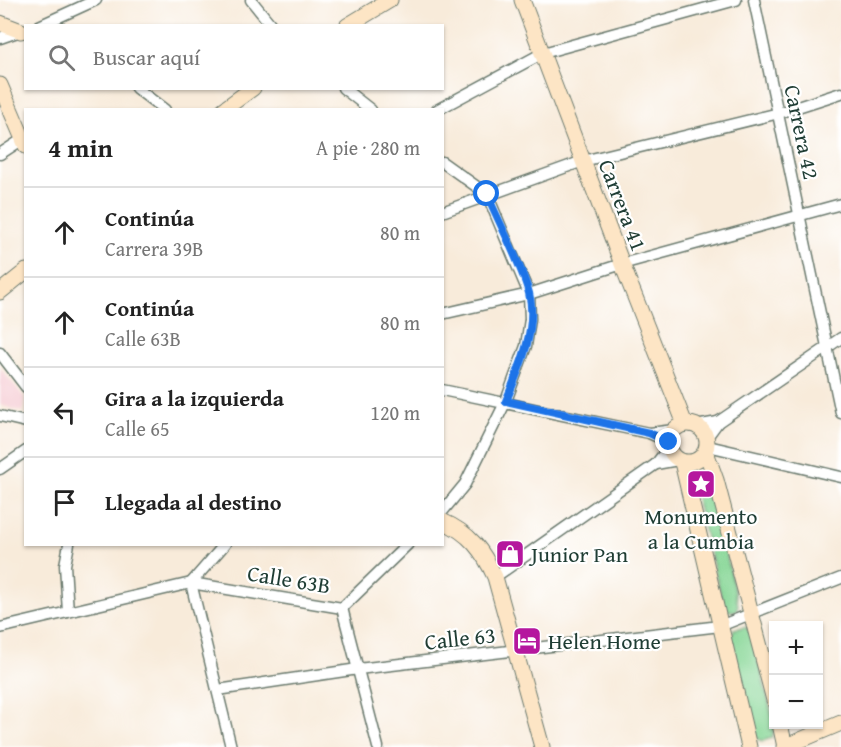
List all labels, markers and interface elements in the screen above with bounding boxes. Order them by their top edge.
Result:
search box [24,24,444,90]
icon: search [45,41,78,74]
text: Buscar aquí [93,41,200,73]
street label: Carrera 42 [776,82,828,182]
text: 4 min [48,128,113,167]
text: A pie · 280 m [316,133,420,162]
street label: Carrera 41 [591,155,655,255]
route start [473,180,499,206]
text: Continúa [105,202,194,234]
icon: ahead [48,216,81,249]
text: 80 m [380,218,420,247]
text: Carrera 39B [105,234,203,263]
text: Continúa [105,292,194,324]
icon: ahead [48,306,81,339]
text: 80 m [380,308,420,337]
text: Calle 63B [105,324,181,353]
text: Gira a la izquierda [105,382,284,414]
icon: left [48,396,81,429]
text: 120 m [370,398,420,427]
text: Calle 65 [105,414,170,443]
route end [655,428,681,454]
place icon: Monumento a la Cumbia [685,468,717,500]
icon: arrive [48,486,81,519]
text: Llegada al destino [105,486,281,518]
place label: Monumento a la Cumbia [644,500,758,557]
shop icon: Junior Pan [494,538,526,570]
place label: Junior Pan [528,538,629,570]
street label: Calle 63B [245,557,333,601]
street label: Calle 63 [423,618,497,658]
map controls [769,621,823,729]
button: + [769,621,823,675]
hotel icon: Helen Home [511,625,543,657]
place label: Helen Home [548,625,661,657]
button: − [769,675,823,729]

